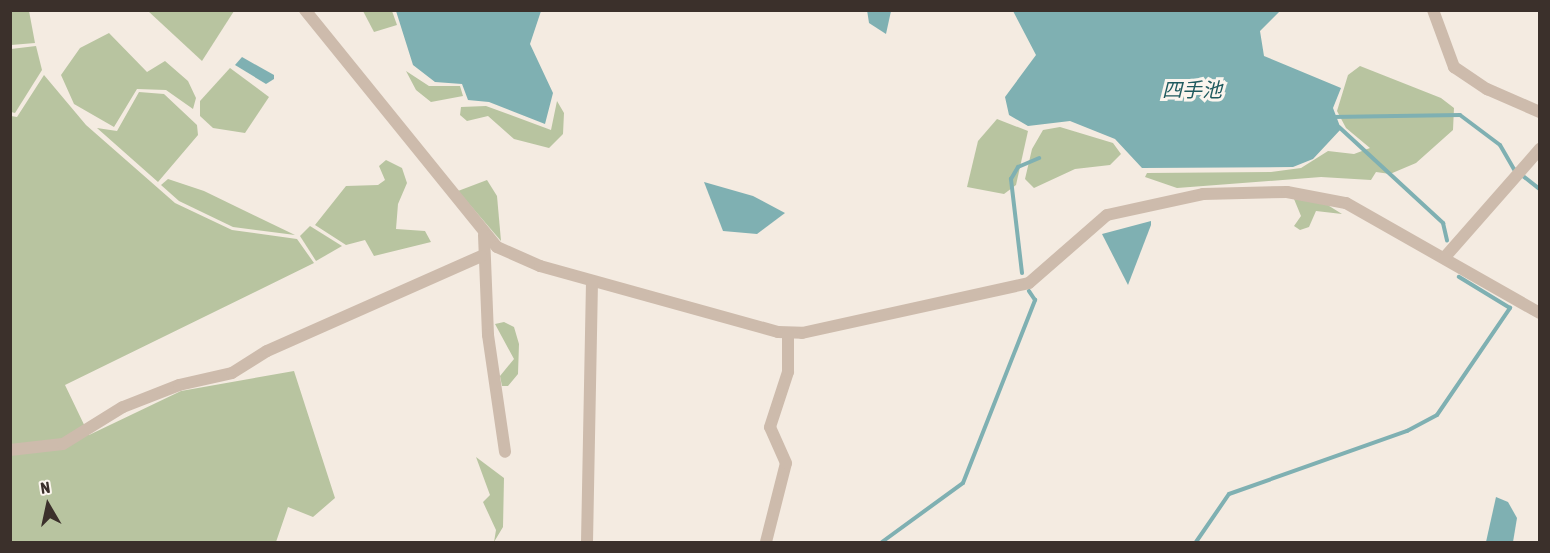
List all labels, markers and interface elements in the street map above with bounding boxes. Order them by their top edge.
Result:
water label: 四手池 [1162,77,1222,101]
north arrow [18,475,78,535]
text: N [39,478,51,497]

